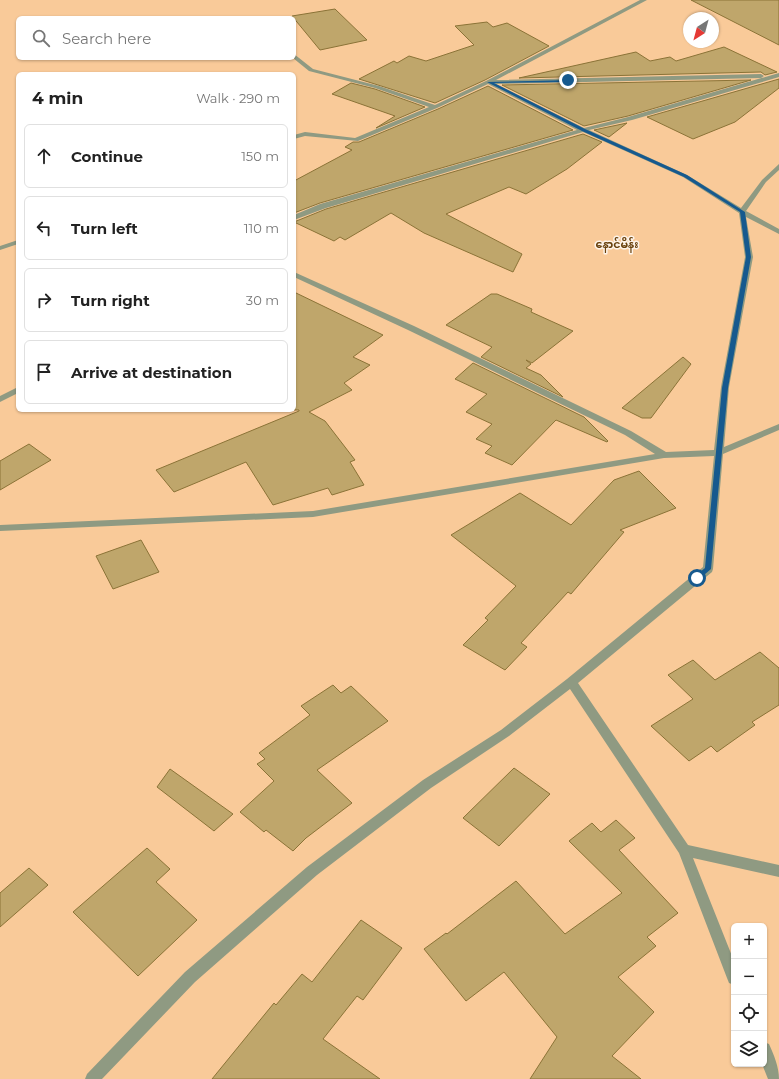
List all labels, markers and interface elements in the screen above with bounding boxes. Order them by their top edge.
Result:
north arrow [683,12,719,48]
search box [16,16,296,60]
icon: search [30,27,52,49]
text: Search here [62,29,151,48]
route end [559,71,577,89]
text: 4 min [32,88,83,108]
text: Walk · 290 m [196,90,280,106]
icon: ahead [33,145,55,167]
text: Continue [71,147,143,166]
text: 150 m [241,148,279,164]
icon: left [33,217,55,239]
text: Turn left [71,219,138,238]
text: 110 m [244,220,279,236]
district label: နောင်မိန်း [596,237,638,253]
icon: right [33,289,55,311]
text: Turn right [71,291,150,310]
text: 30 m [246,292,279,308]
icon: arrive [33,361,55,383]
text: Arrive at destination [71,363,232,382]
route start [688,569,706,587]
map controls [731,923,767,1067]
button: + [731,923,767,959]
button: − [731,959,767,995]
button: locate [731,995,767,1031]
button: layers [731,1031,767,1067]

